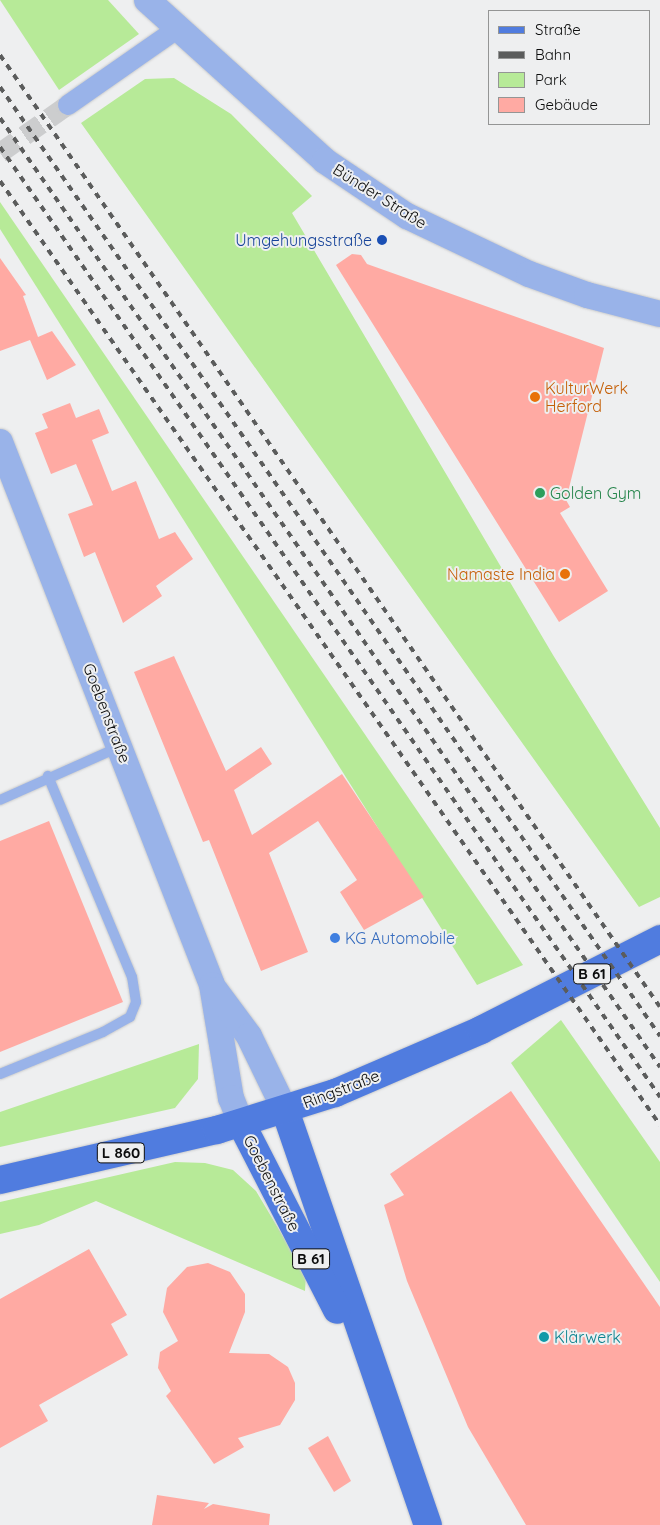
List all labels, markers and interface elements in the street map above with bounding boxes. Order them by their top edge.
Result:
legend [488,10,650,125]
text: Straße [535,20,581,39]
text: Bahn [535,45,571,64]
text: Park [535,70,567,89]
text: Gebäude [535,95,598,114]
street label: Bünder Straße [330,160,430,232]
place label: Umgehungsstraße [235,230,372,250]
marker: Umgehungsstraße [376,234,388,246]
place label: KulturWerk Herford [545,378,628,416]
marker: KulturWerk Herford [529,391,541,403]
place label: Golden Gym [550,483,641,503]
marker: Golden Gym [534,487,546,499]
place label: Namaste India [447,564,555,584]
marker: Namaste India [559,568,571,580]
street label: Goebenstraße [79,660,135,766]
place label: KG Automobile [345,928,455,948]
marker: KG Automobile [329,932,341,944]
road number: B 61 [572,962,612,986]
street label: Ringstraße [300,1066,382,1112]
street label: Goebenstraße [240,1132,304,1234]
road number: L 860 [96,1140,146,1166]
road number: B 61 [291,1246,331,1272]
place label: Klärwerk [554,1327,621,1347]
marker: Klärwerk [538,1331,550,1343]

